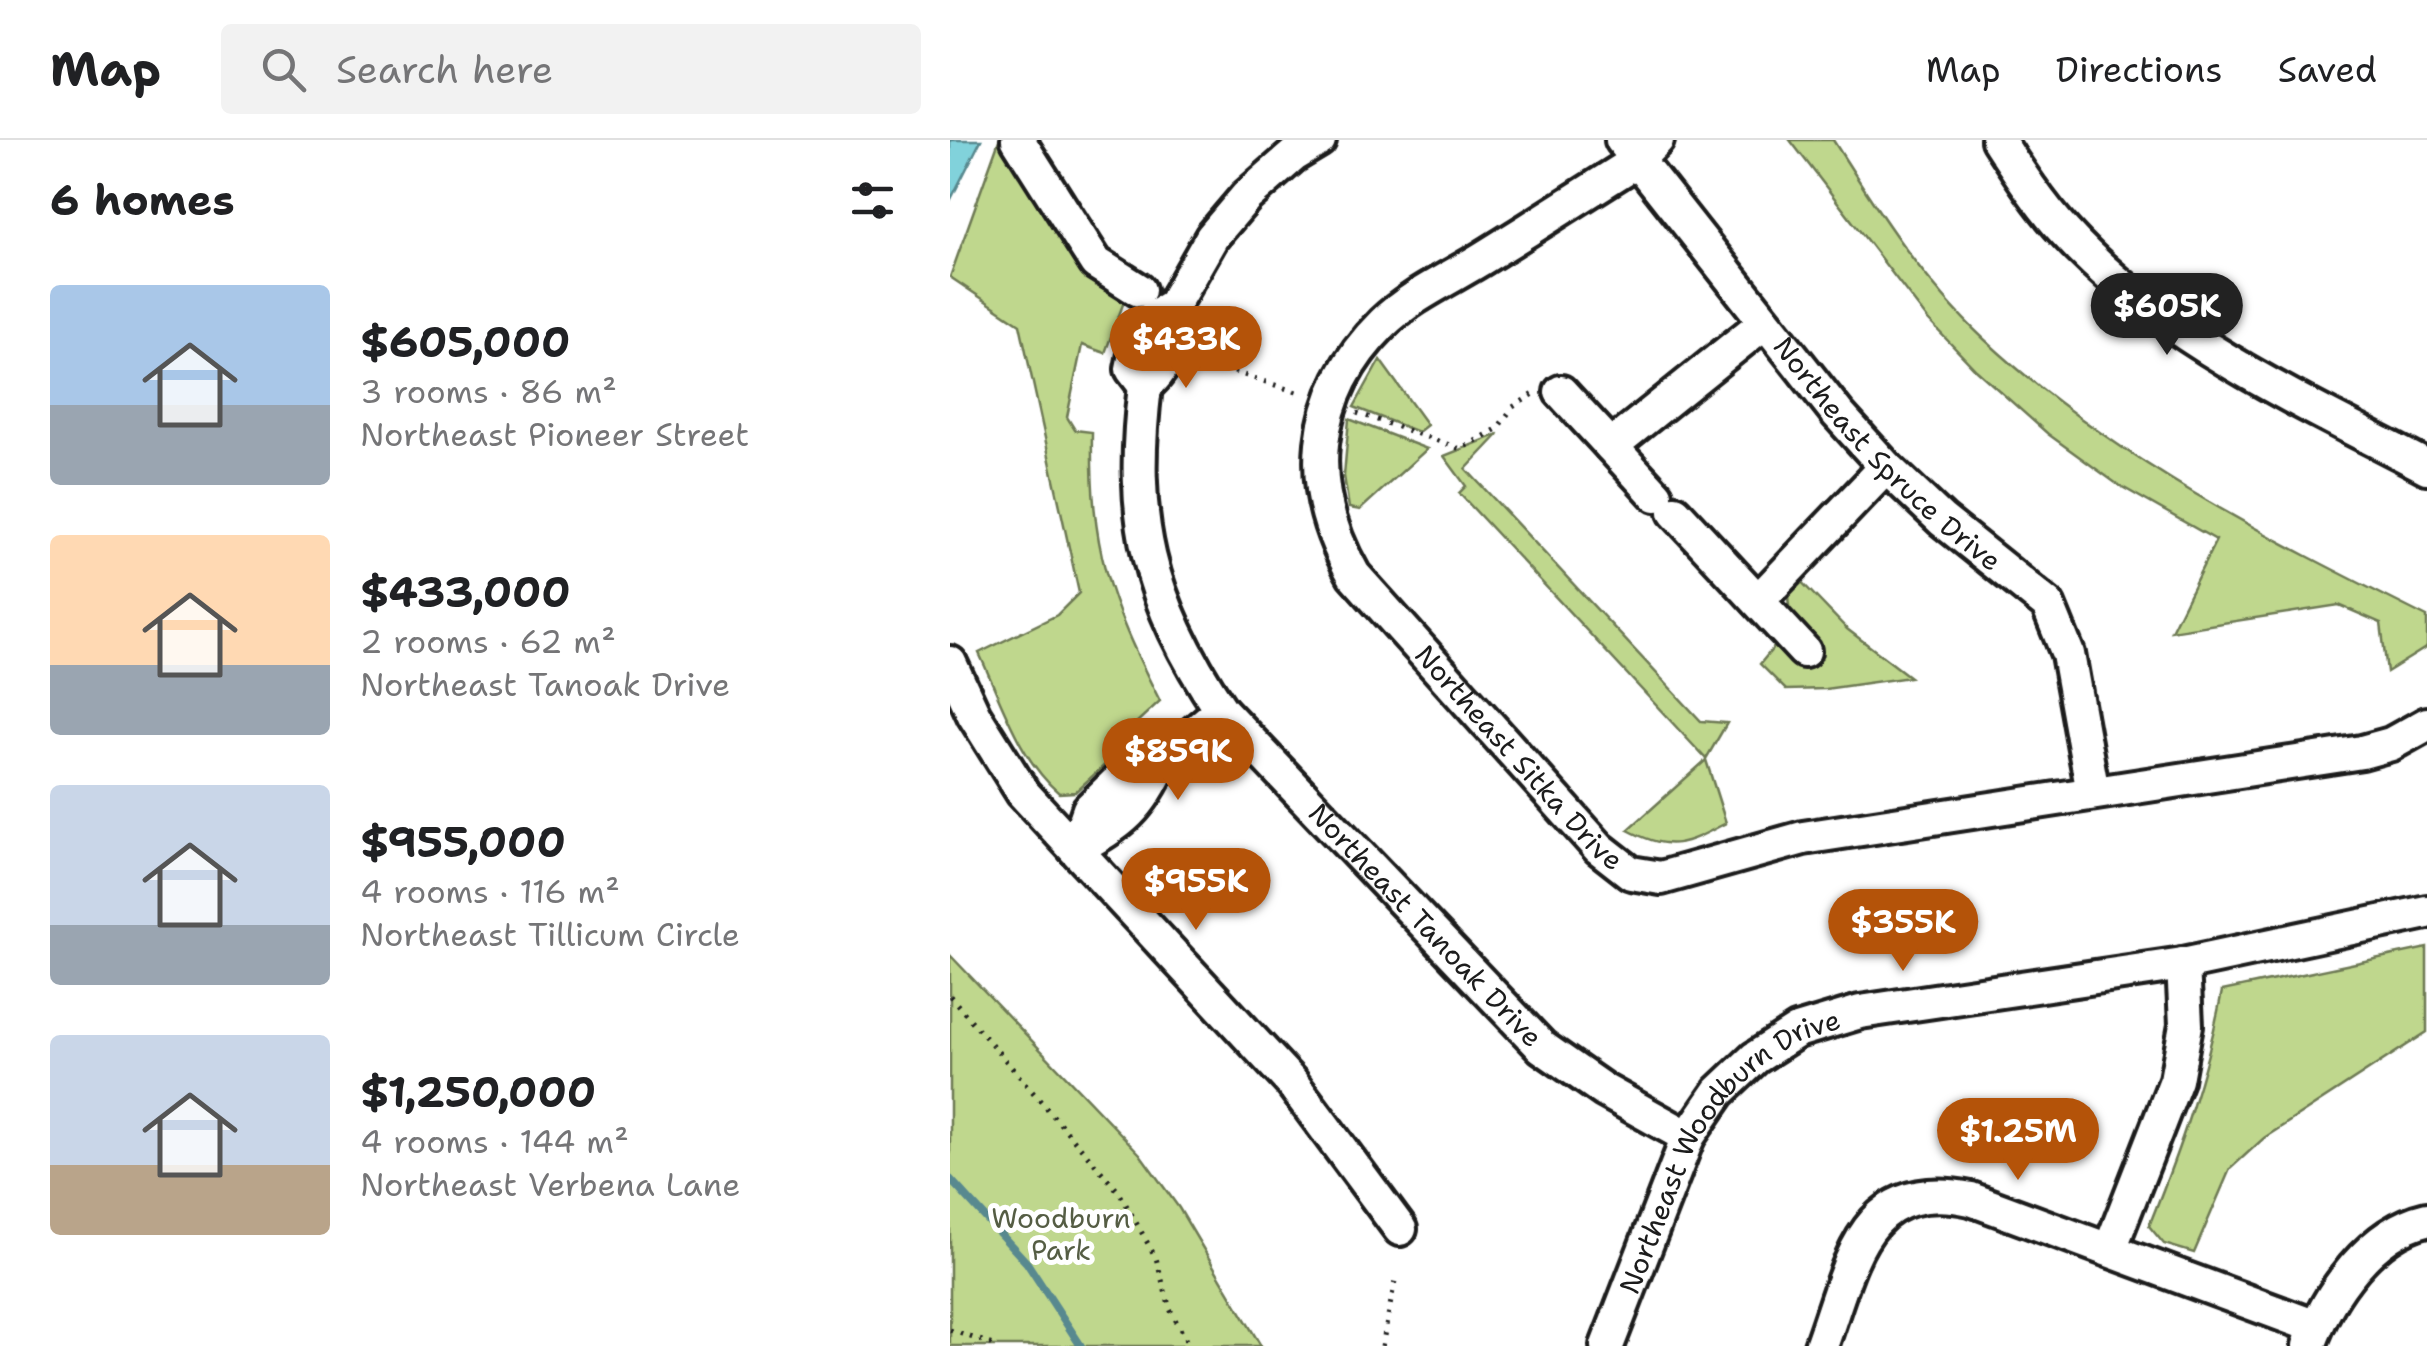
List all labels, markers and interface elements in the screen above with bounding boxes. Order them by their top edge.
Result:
search box [221,24,921,114]
text: Map [50,37,161,101]
icon: search [256,42,311,97]
text: Search here [336,44,553,95]
text: Map [1926,46,2001,93]
text: Directions [2056,46,2223,93]
text: Saved [2278,46,2377,93]
text: 6 homes [50,172,235,228]
icon: filters [845,173,900,228]
pin: $605K [2097,273,2237,358]
text: $605K [2113,284,2221,327]
pin: $433K [1116,306,1256,391]
text: $605,000 [360,314,570,370]
text: $433K [1132,317,1240,360]
icon: home [130,325,250,445]
street label: Northeast Spruce Drive [1765,329,2010,579]
text: 3 rooms · 86 m² [360,370,617,413]
text: Northeast Pioneer Street [360,413,749,456]
text: $433,000 [360,564,571,620]
icon: home [130,575,250,695]
text: 2 rooms · 62 m² [360,620,616,663]
street label: Northeast Sitka Drive [1406,636,1631,879]
text: Northeast Tanoak Drive [360,663,730,706]
pin: $859K [1108,718,1248,803]
text: $859K [1124,729,1232,772]
street label: Northeast Tanoak Drive [1300,794,1551,1055]
text: $955,000 [360,814,566,870]
icon: home [130,825,250,945]
pin: $955K [1126,848,1266,933]
text: $955K [1144,859,1248,902]
text: 4 rooms · 116 m² [360,870,620,913]
pin: $355K [1833,889,1973,974]
text: $355K [1850,900,1956,943]
text: Northeast Tillicum Circle [360,913,740,956]
street label: Northeast Woodburn Drive [1610,1000,1845,1299]
text: $1,250,000 [360,1064,596,1120]
icon: home [130,1075,250,1195]
pin: $1.25M [1937,1098,2099,1183]
text: $1.25M [1959,1109,2077,1152]
text: 4 rooms · 144 m² [360,1120,629,1163]
text: Northeast Verbena Lane [360,1163,740,1206]
park label: Woodburn Park [991,1199,1131,1269]

